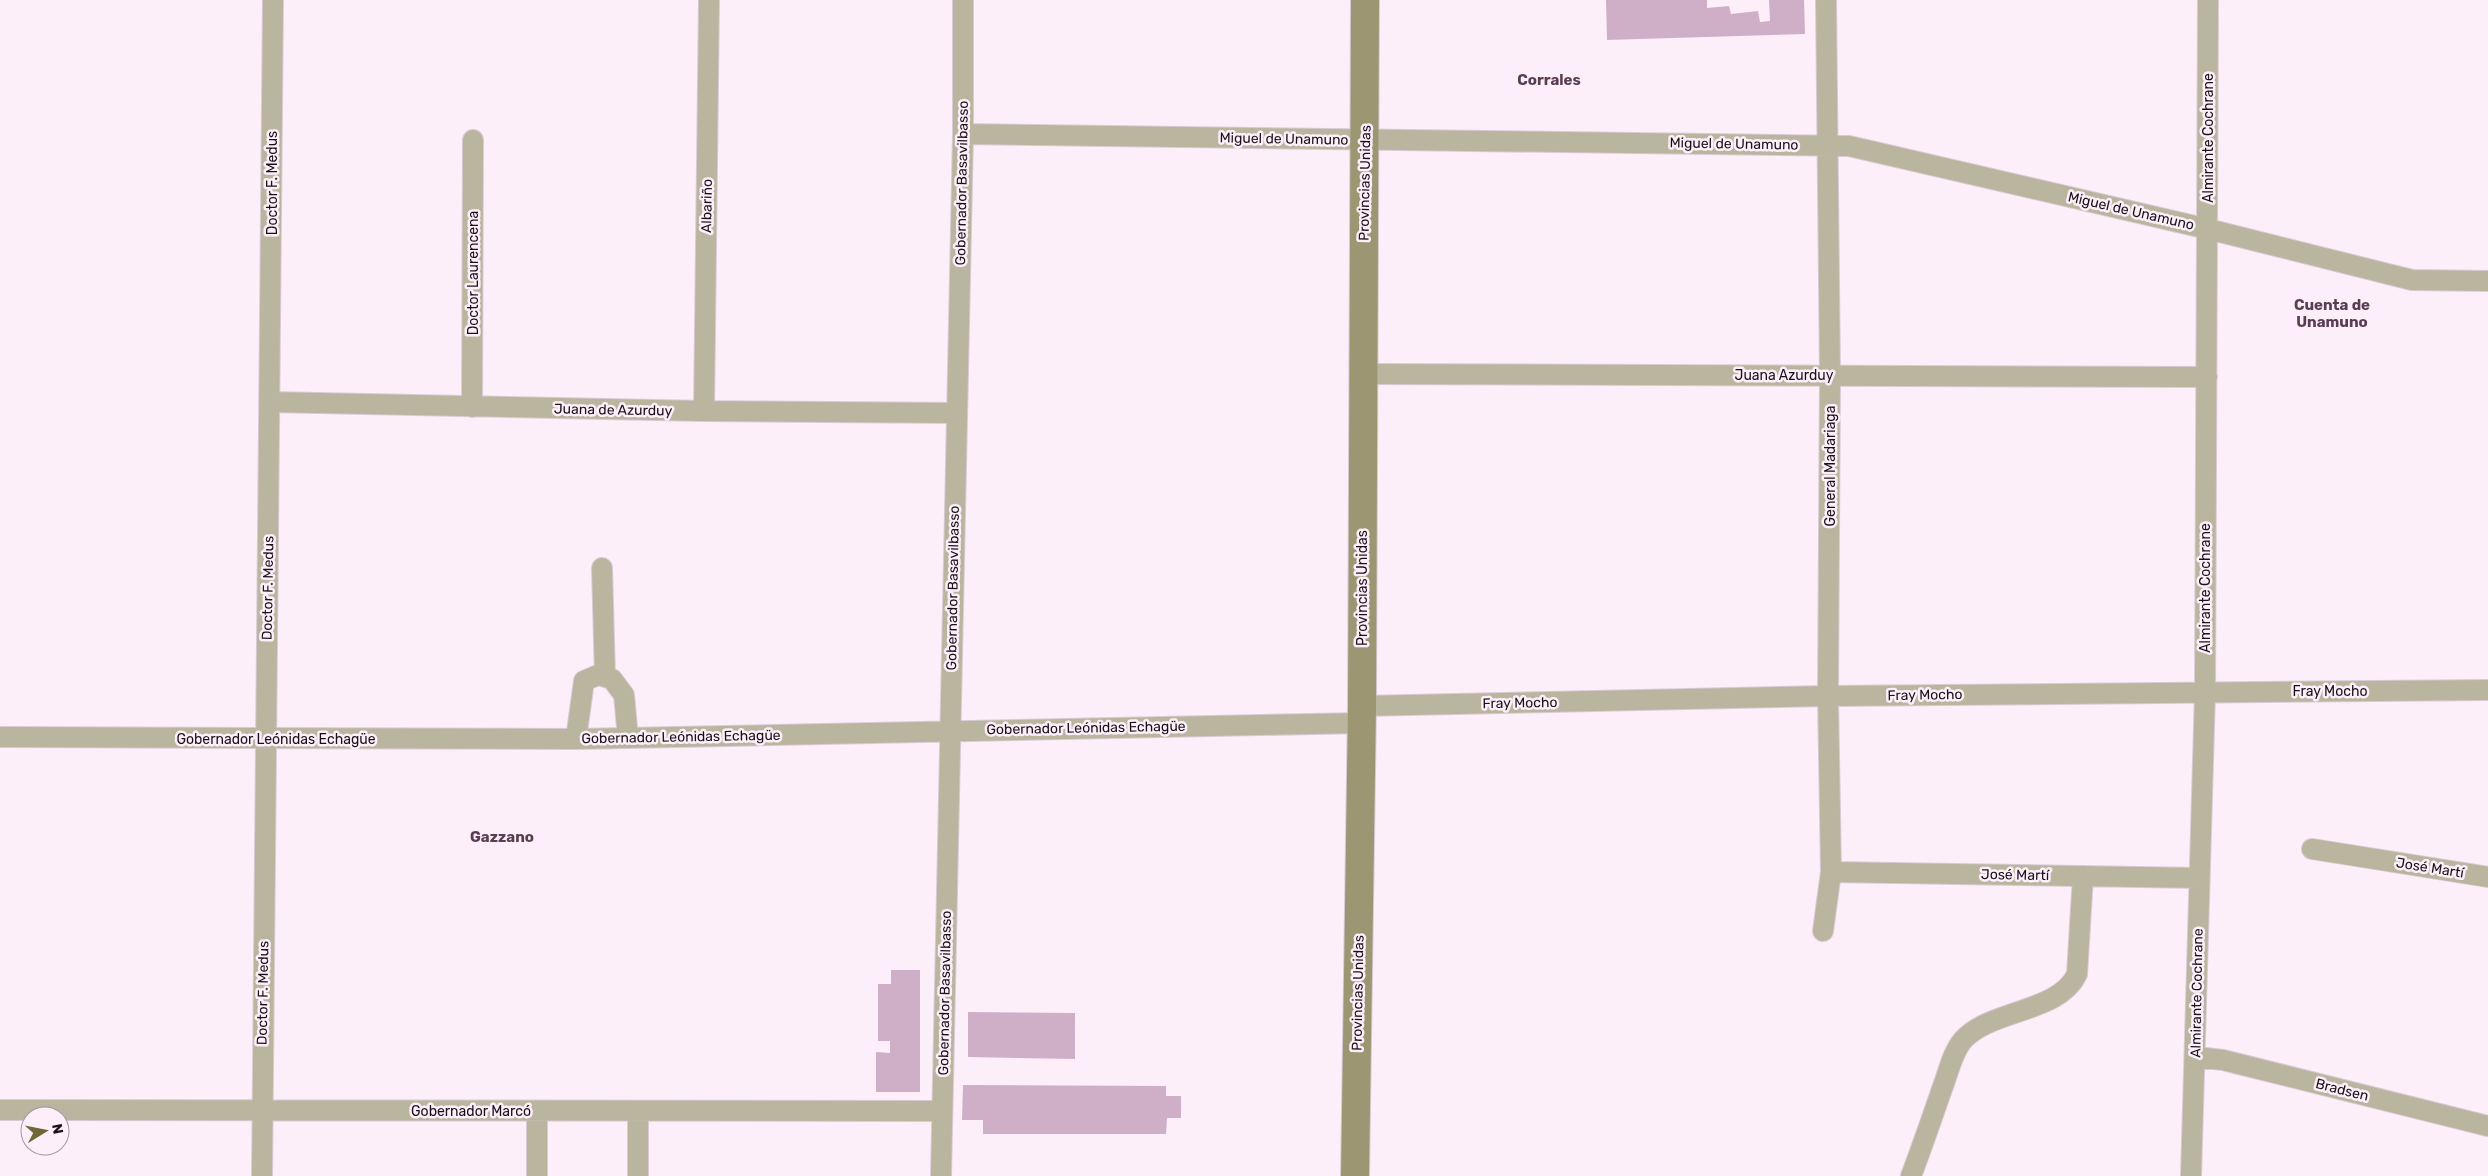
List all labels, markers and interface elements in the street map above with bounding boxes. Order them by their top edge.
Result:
district label: Corrales [1517,71,1581,89]
street label: Almirante Cochrane [2200,73,2217,203]
street label: Gobernador Basavilbasso [952,100,972,266]
street label: Provincias Unidas [1355,125,1375,241]
street label: Miguel de Unamuno [1219,129,1349,149]
street label: Doctor F. Medus [264,131,281,235]
street label: Miguel de Unamuno [1669,134,1799,154]
street label: Albariño [698,179,716,233]
street label: Miguel de Unamuno [2066,188,2196,234]
street label: Doctor Laurencena [465,211,482,335]
district label: Cuenta de Unamuno [2294,296,2370,331]
street label: Juana Azurduy [1735,367,1834,384]
street label: Juana de Azurduy [554,400,673,420]
street label: General Madariaga [1822,406,1839,526]
street label: Gobernador Basavilbasso [943,505,963,671]
street label: Almirante Cochrane [2197,523,2214,653]
street label: Provincias Unidas [1354,530,1371,646]
street label: Doctor F. Medus [259,536,277,640]
street label: Fray Mocho [2293,683,2367,700]
street label: Fray Mocho [1887,686,1963,704]
street label: Fray Mocho [1482,694,1558,712]
street label: Gobernador Leónidas Echagüe [986,718,1186,738]
street label: Gobernador Leónidas Echagüe [581,727,781,747]
street label: Gobernador Leónidas Echagüe [176,731,376,748]
district label: Gazzano [470,828,534,846]
street label: José Martí [2395,854,2466,882]
street label: José Martí [1981,866,2050,884]
street label: Gobernador Basavilbasso [935,910,955,1076]
street label: Almirante Cochrane [2187,928,2207,1058]
street label: Provincias Unidas [1348,935,1368,1051]
street label: Doctor F. Medus [254,941,272,1045]
street label: Bradsen [2314,1075,2370,1105]
street label: Gobernador Marcó [411,1103,531,1120]
north arrow [20,1106,70,1156]
text: N [48,1122,67,1135]

